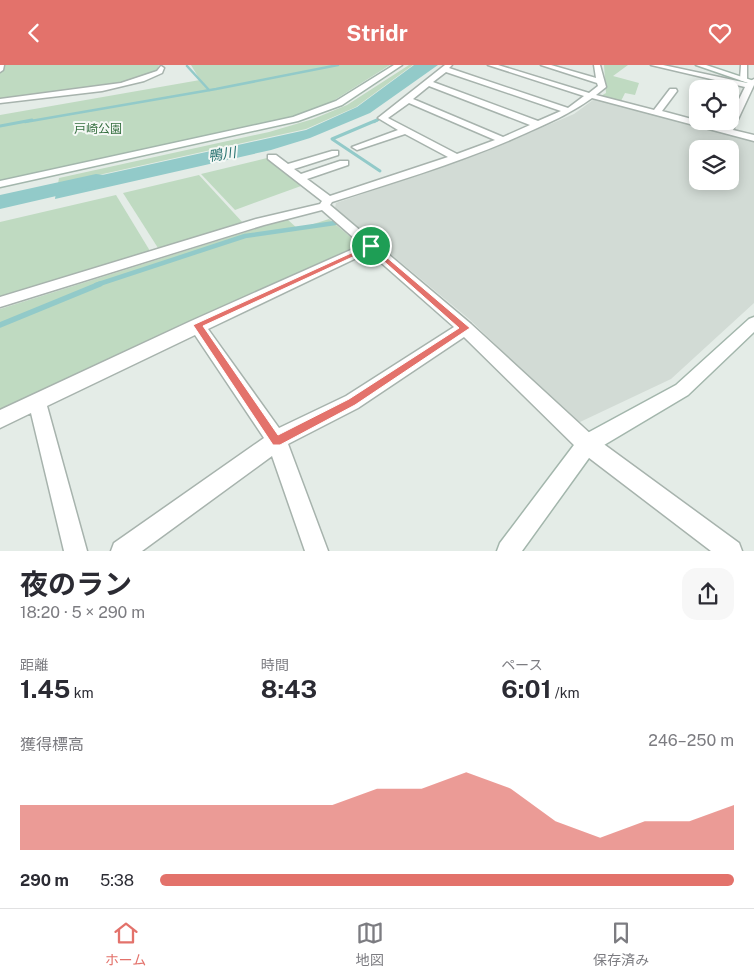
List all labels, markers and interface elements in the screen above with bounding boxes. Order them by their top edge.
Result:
icon: back [20,19,48,47]
icon: heart [706,19,734,47]
text: Stridr [346,20,408,46]
map controls [689,80,739,190]
button: locate [689,80,739,130]
park label: 戸崎公園 [74,122,122,136]
button: layers [689,140,739,190]
water label: 鴨川 [207,144,239,164]
pin [350,225,392,267]
icon: arrive [357,232,385,260]
text: 夜のラン [20,567,132,600]
button: share [682,568,734,620]
text: 18:20 · 5 × 290 m [20,603,145,622]
text: 距離 [20,657,48,673]
text: 時間 [261,657,289,673]
text: ペース [501,657,543,673]
text: 1.45 [20,674,70,704]
text: 8:43 [261,674,317,704]
text: 6:01 [501,674,551,704]
text: km [70,685,94,701]
text: /km [551,685,580,701]
text: 246–250 m [648,731,734,750]
text: 獲得標高 [20,735,84,754]
text: 290 m [20,871,69,890]
text: 5:38 [100,871,134,890]
tab: ホーム [105,919,146,969]
tab: 地図 [356,919,384,969]
tab: 保存済み [593,919,649,969]

